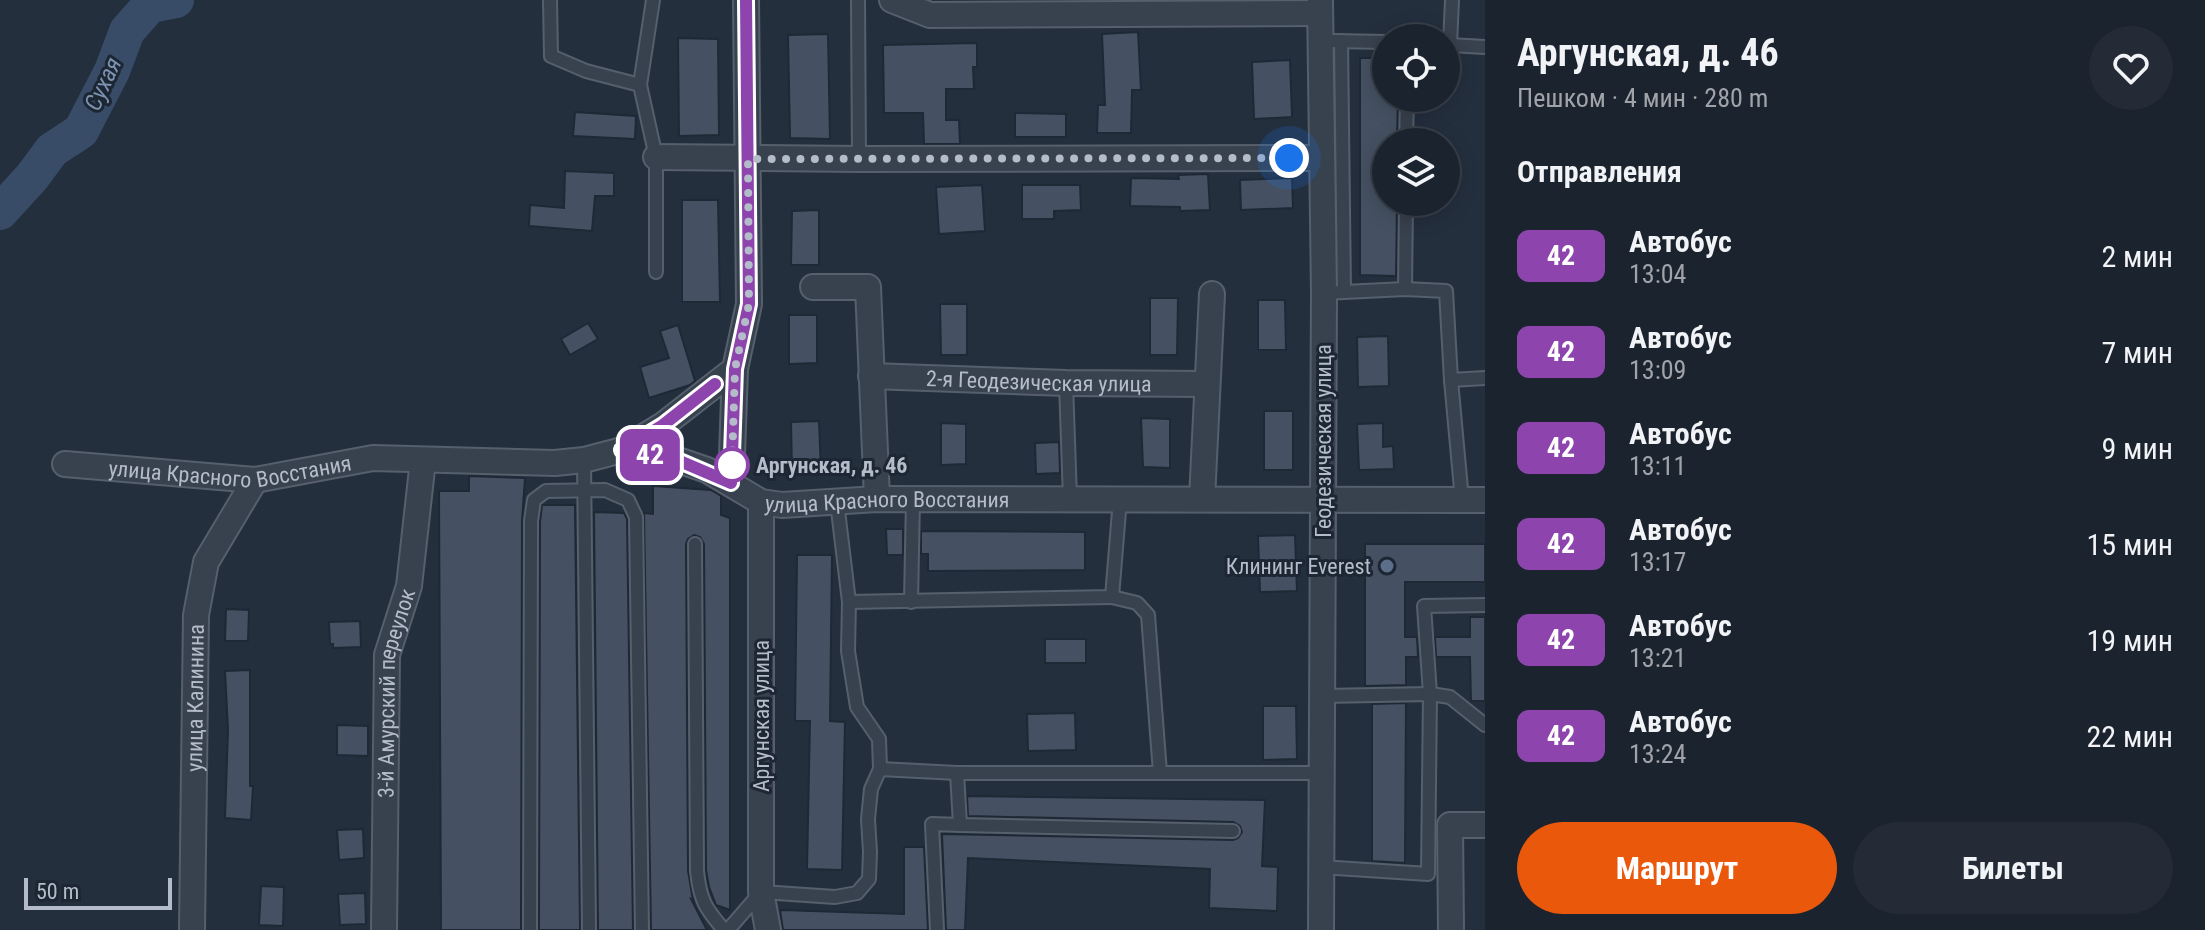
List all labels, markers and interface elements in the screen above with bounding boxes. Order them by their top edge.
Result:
map controls [1372,24,1460,216]
button: locate [1372,24,1460,112]
button: heart [2089,26,2173,110]
text: Аргунская, д. 46 [1517,31,1779,75]
water label: Сухая [79,53,127,115]
text: Пешком · 4 мин · 280 m [1517,83,1768,113]
button: layers [1372,128,1460,216]
your location [1269,138,1309,178]
text: Отправления [1517,154,1682,189]
text: Автобус [1629,224,1732,259]
text: 42 [1547,239,1575,272]
text: 2 мин [2101,239,2173,274]
text: 13:04 [1629,259,1686,289]
text: Автобус [1629,320,1732,355]
text: 42 [1547,335,1575,368]
text: 7 мин [2101,335,2173,370]
street label: Геодезическая улица [1311,344,1336,538]
text: 13:09 [1629,355,1686,385]
street label: 2-я Геодезическая улица [926,366,1152,397]
text: Автобус [1629,416,1732,451]
line badge: 42 [614,429,686,481]
text: 42 [1547,431,1575,464]
text: 9 мин [2101,431,2173,466]
text: 42 [636,438,664,471]
marker: Аргунская, д. 46 [715,448,749,482]
street label: улица Красного Восстания [107,450,353,493]
text: 13:11 [1629,451,1686,481]
place label: Аргунская, д. 46 [756,453,907,478]
street label: улица Красного Восстания [763,487,1009,518]
text: Автобус [1629,512,1732,547]
text: 42 [1547,527,1575,560]
text: 15 мин [2087,527,2173,562]
text: 13:17 [1629,547,1686,577]
place label: Клининг Everest [1226,554,1371,579]
marker: Клининг Everest [1378,557,1396,575]
street label: 3-й Амурский переулок [373,585,420,798]
text: Автобус [1629,608,1732,643]
text: 42 [1547,623,1575,656]
text: 19 мин [2087,623,2173,658]
street label: улица Калинина [182,624,209,772]
street label: Аргунская улица [749,640,774,792]
text: 13:21 [1629,643,1686,673]
text: Автобус [1629,704,1732,739]
text: 42 [1547,719,1575,752]
text: 22 мин [2087,719,2173,754]
text: 13:24 [1629,739,1686,769]
button: Маршрут [1517,822,1837,914]
button: Билеты [1853,822,2173,914]
scale bar [24,874,172,910]
text: 50 m [36,879,79,904]

